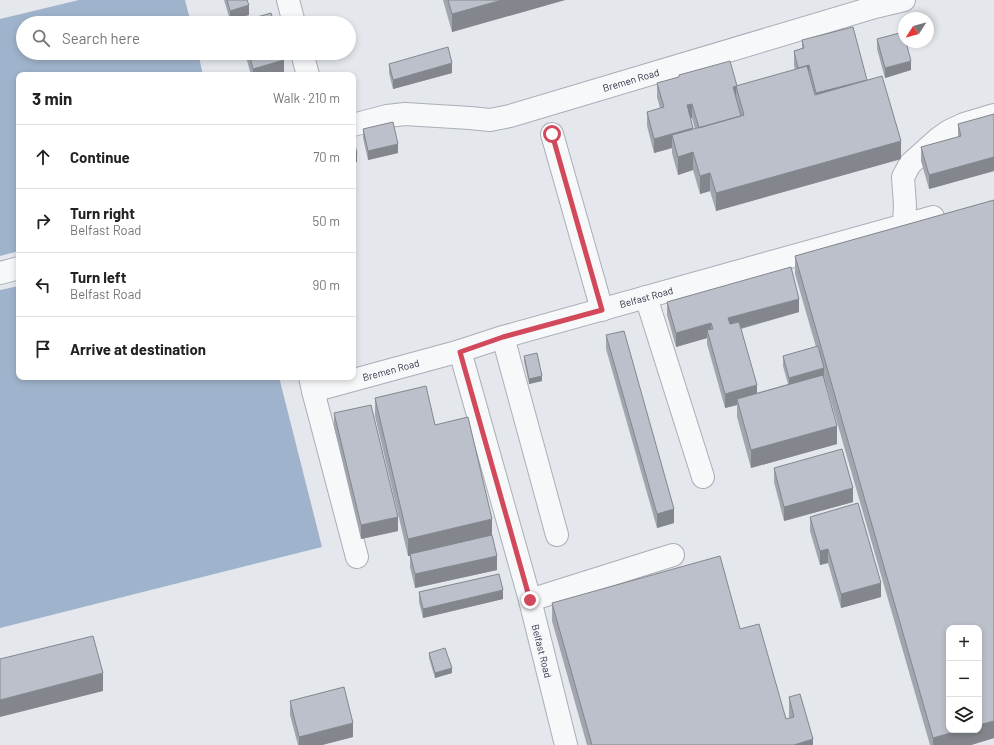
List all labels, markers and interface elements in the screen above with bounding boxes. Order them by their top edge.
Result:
north arrow [898,12,934,48]
search box [16,16,356,60]
icon: search [30,27,52,49]
text: Search here [62,29,140,47]
street label: Bremen Road [601,66,660,94]
text: 3 min [32,88,72,108]
text: Walk · 210 m [273,90,340,106]
route start [543,125,561,143]
icon: ahead [32,146,54,168]
text: Continue [70,148,130,166]
text: 70 m [313,149,340,165]
text: Turn right [70,204,135,222]
icon: right [32,210,54,232]
text: 50 m [313,213,340,229]
text: Belfast Road [70,222,141,238]
text: Turn left [70,268,126,286]
icon: left [32,274,54,296]
text: 90 m [313,277,340,293]
street label: Belfast Road [618,284,674,310]
text: Belfast Road [70,286,141,302]
icon: arrive [32,338,54,360]
text: Arrive at destination [70,340,206,358]
street label: Bremen Road [361,356,421,383]
route end [521,591,539,609]
street label: Belfast Road [530,623,554,679]
map controls [946,625,982,733]
button: + [946,625,982,661]
button: − [946,661,982,697]
button: layers [946,697,982,733]

